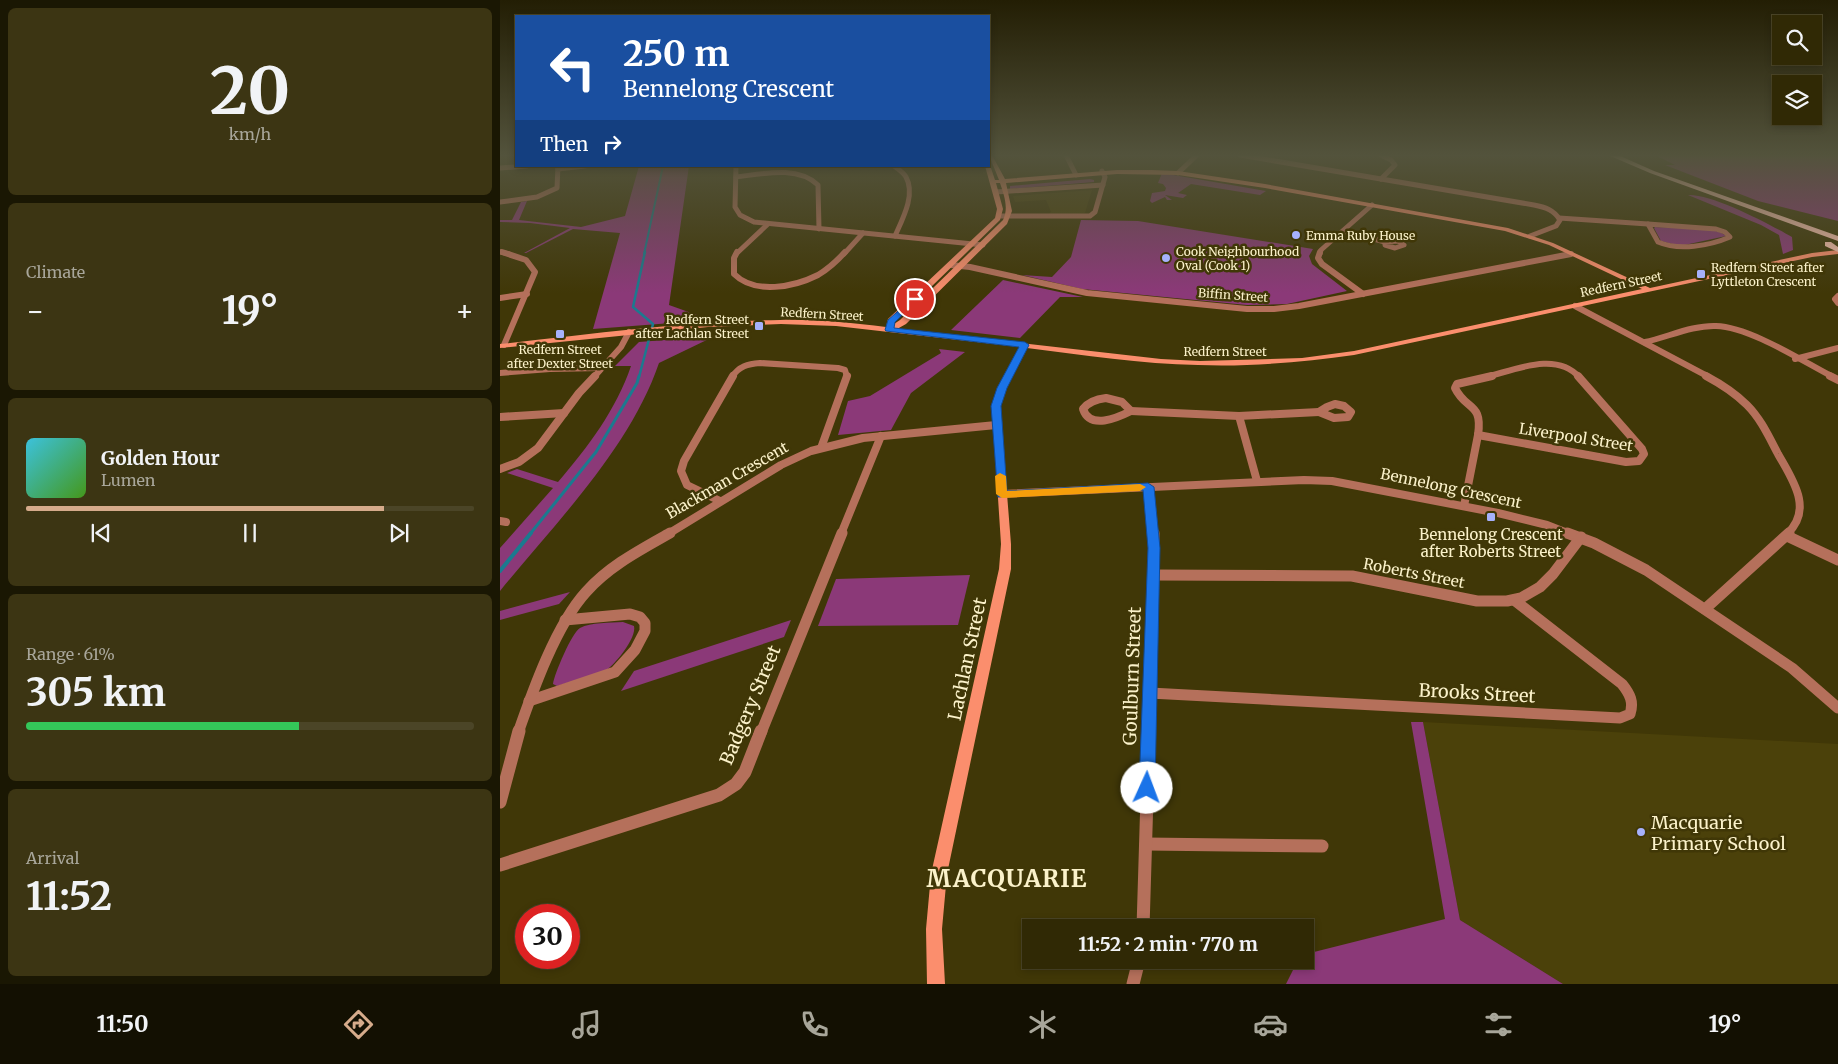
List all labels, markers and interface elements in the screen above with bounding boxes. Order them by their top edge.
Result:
map controls [1772,15,1822,125]
button: search [1772,15,1822,65]
text: 250 m [623,32,729,76]
icon: left [540,35,605,100]
text: 20 [210,50,290,132]
text: Bennelong Crescent [623,75,834,103]
button: layers [1772,75,1822,125]
text: km/h [229,124,271,144]
icon: right [598,130,626,158]
text: Then [540,132,588,156]
place label: Emma Ruby House [1306,228,1415,243]
marker: Emma Ruby House [1290,229,1302,241]
place label: Cook Neighbourhood Oval (Cook 1) [1176,244,1299,273]
marker: Cook Neighbourhood Oval (Cook 1) [1160,252,1172,264]
place label: Redfern Street after Lyttleton Crescent [1711,260,1825,289]
text: Climate [26,262,85,282]
street label: Redfern Street [1579,268,1664,300]
marker: Redfern Street after Lyttleton Crescent [1695,268,1707,280]
pin [894,278,936,320]
icon: arrive [901,285,929,313]
street label: Biffin Street [1197,285,1269,305]
text: 19° [222,287,279,334]
text: − [26,293,45,329]
text: + [455,293,474,329]
street label: Redfern Street [780,304,864,324]
place label: Redfern Street after Lachlan Street [636,312,749,341]
marker: Redfern Street after Lachlan Street [753,320,765,332]
marker: Redfern Street after Dexter Street [554,328,566,340]
place label: Redfern Street after Dexter Street [507,342,613,371]
street label: Redfern Street [1183,344,1267,359]
street label: Liverpool Street [1518,419,1635,455]
street label: Blackman Crescent [662,437,792,523]
text: Golden Hour [101,446,220,470]
street label: Bennelong Crescent [1379,464,1523,512]
text: Lumen [101,470,155,490]
marker: Bennelong Crescent after Roberts Street [1485,511,1497,523]
icon: previous [87,519,115,547]
icon: pause [236,519,264,547]
icon: next [385,519,413,547]
place label: Bennelong Crescent after Roberts Street [1419,525,1563,561]
street label: Roberts Street [1362,554,1466,592]
street label: Lachlan Street [943,595,991,723]
street label: Goulburn Street [1118,606,1146,746]
street label: Badgery Street [714,642,786,768]
text: Range · 61% [26,644,115,664]
text: 305 km [26,669,166,716]
street label: Brooks Street [1418,678,1536,708]
position arrow [1120,761,1172,813]
place label: Macquarie Primary School [1651,811,1786,855]
marker: Macquarie Primary School [1635,826,1647,838]
text: Arrival [26,848,79,868]
district label: MACQUARIE [927,863,1087,894]
text: 11:52 [26,873,112,920]
speed limit sign: 30 [515,904,580,969]
text: 11:52 · 2 min · 770 m [1078,932,1258,956]
icon: directions [341,1007,376,1042]
icon: music [569,1007,604,1042]
icon: phone [797,1007,832,1042]
icon: climate [1025,1007,1060,1042]
icon: car [1253,1007,1288,1042]
icon: filters [1481,1007,1516,1042]
text: 11:50 [96,1010,148,1038]
text: 19° [1708,1010,1741,1038]

